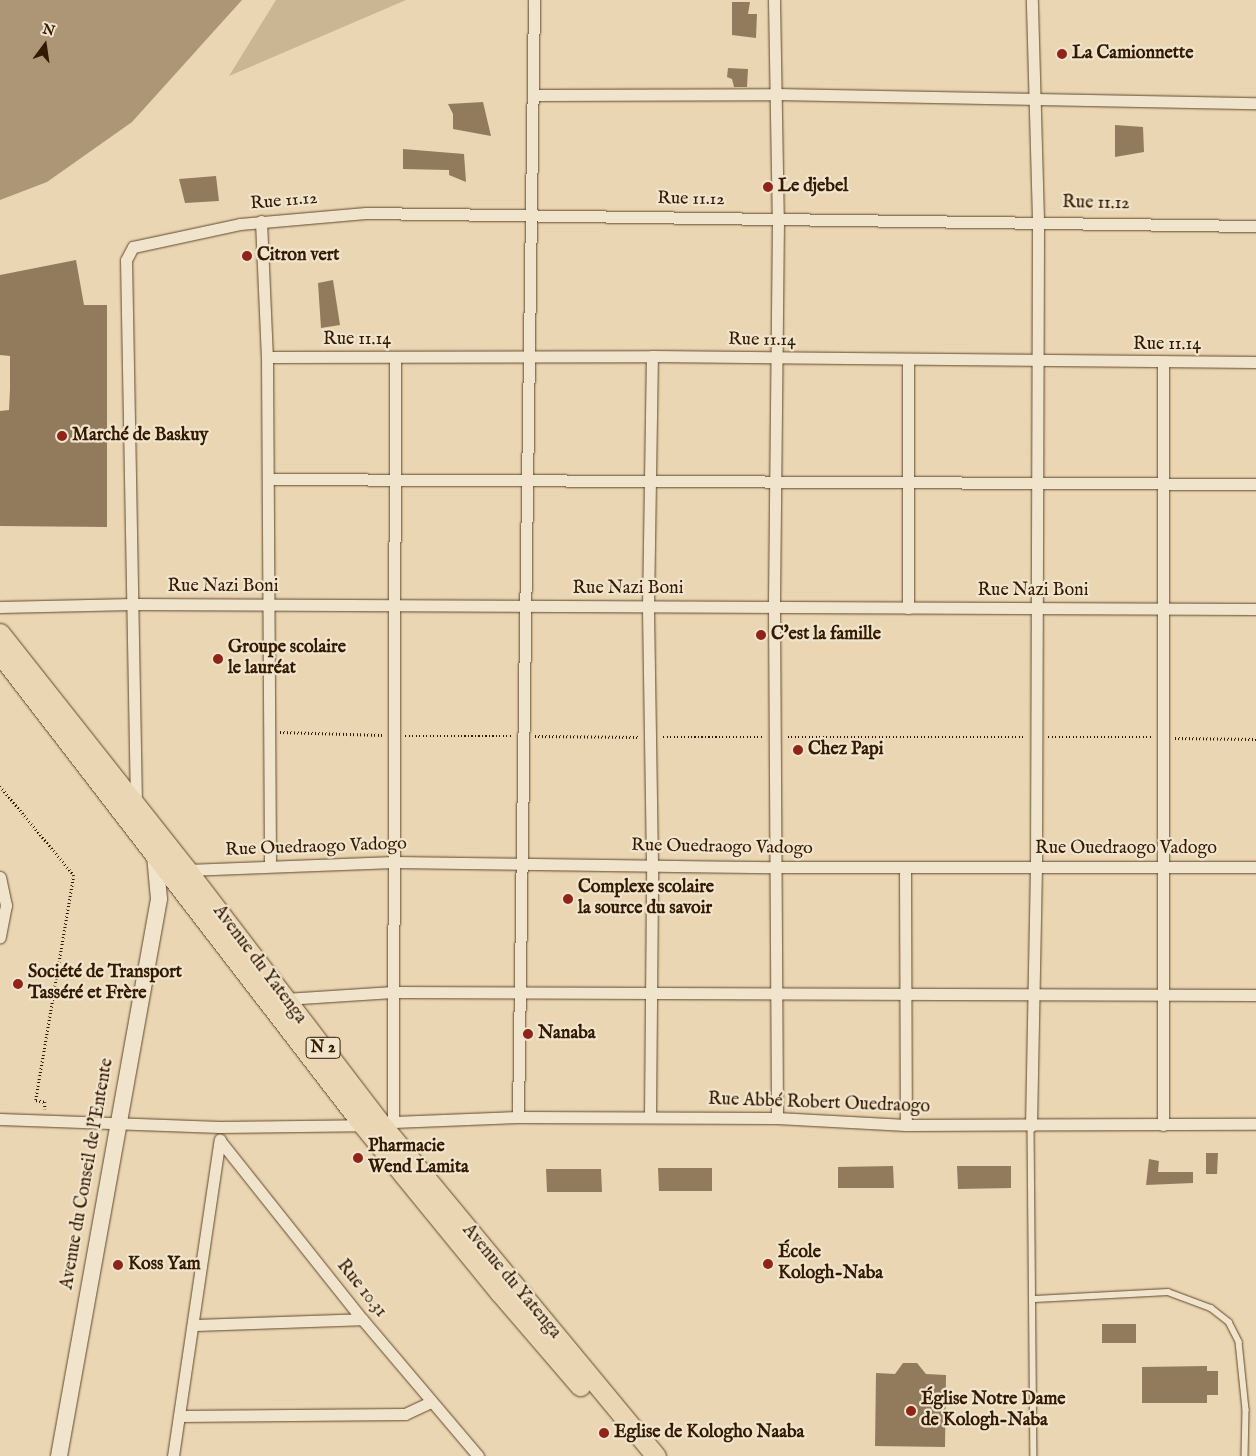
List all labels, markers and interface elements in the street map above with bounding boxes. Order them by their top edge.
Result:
north arrow [20,20,70,70]
text: N [41,20,57,41]
place label: La Camionnette [1072,43,1193,65]
marker: La Camionnette [1056,48,1068,60]
place label: Le djebel [778,176,848,198]
marker: Le djebel [762,181,774,193]
street label: Rue 11.12 [249,188,319,216]
street label: Rue 11.12 [657,189,725,211]
street label: Rue 11.12 [1062,193,1130,215]
place label: Citron vert [257,245,339,267]
marker: Citron vert [241,250,253,262]
street label: Rue 11.14 [323,329,391,351]
street label: Rue 11.14 [728,330,796,352]
street label: Rue 11.14 [1133,334,1201,356]
place label: Marché de Baskuy [72,425,208,447]
marker: Marché de Baskuy [56,430,68,442]
street label: Rue Nazi Boni [167,576,279,598]
street label: Rue Nazi Boni [572,578,684,600]
street label: Rue Nazi Boni [977,580,1089,602]
place label: C'est la famille [771,624,881,646]
marker: C'est la famille [755,629,767,641]
place label: Groupe scolaire le lauréat [228,638,346,681]
marker: Groupe scolaire le lauréat [212,653,224,665]
place label: Chez Papi [808,739,883,761]
marker: Chez Papi [792,744,804,756]
street label: Rue Ouedraogo Vadogo [225,834,407,862]
street label: Rue Ouedraogo Vadogo [631,836,813,860]
street label: Rue Ouedraogo Vadogo [1035,838,1217,860]
place label: Complexe scolaire la source du savoir [578,878,714,921]
marker: Complexe scolaire la source du savoir [562,893,574,905]
street label: Avenue du Yatenga [207,901,311,1029]
place label: Société de Transport Tasséré et Frère [28,963,182,1006]
marker: Société de Transport Tasséré et Frère [12,978,24,990]
place label: Nanaba [538,1023,596,1045]
marker: Nanaba [522,1028,534,1040]
road number: N 2 [306,1034,340,1062]
street label: Avenue du Conseil de l'Entente [57,1057,119,1291]
street label: Rue Abbé Robert Ouedraogo [708,1089,930,1119]
place label: Pharmacie Wend Lamita [368,1137,469,1180]
marker: Pharmacie Wend Lamita [352,1152,364,1164]
street label: Avenue du Yatenga [457,1220,565,1344]
place label: École Kologh-Naba [778,1243,883,1286]
place label: Koss Yam [128,1254,201,1276]
street label: Rue 10.31 [331,1256,391,1322]
marker: École Kologh-Naba [762,1258,774,1270]
marker: Koss Yam [112,1259,124,1271]
place label: Église Notre Dame de Kologh-Naba [921,1390,1066,1432]
marker: Église Notre Dame de Kologh-Naba [905,1405,917,1417]
place label: Eglise de Kologho Naaba [614,1422,804,1444]
marker: Eglise de Kologho Naaba [598,1427,610,1439]

